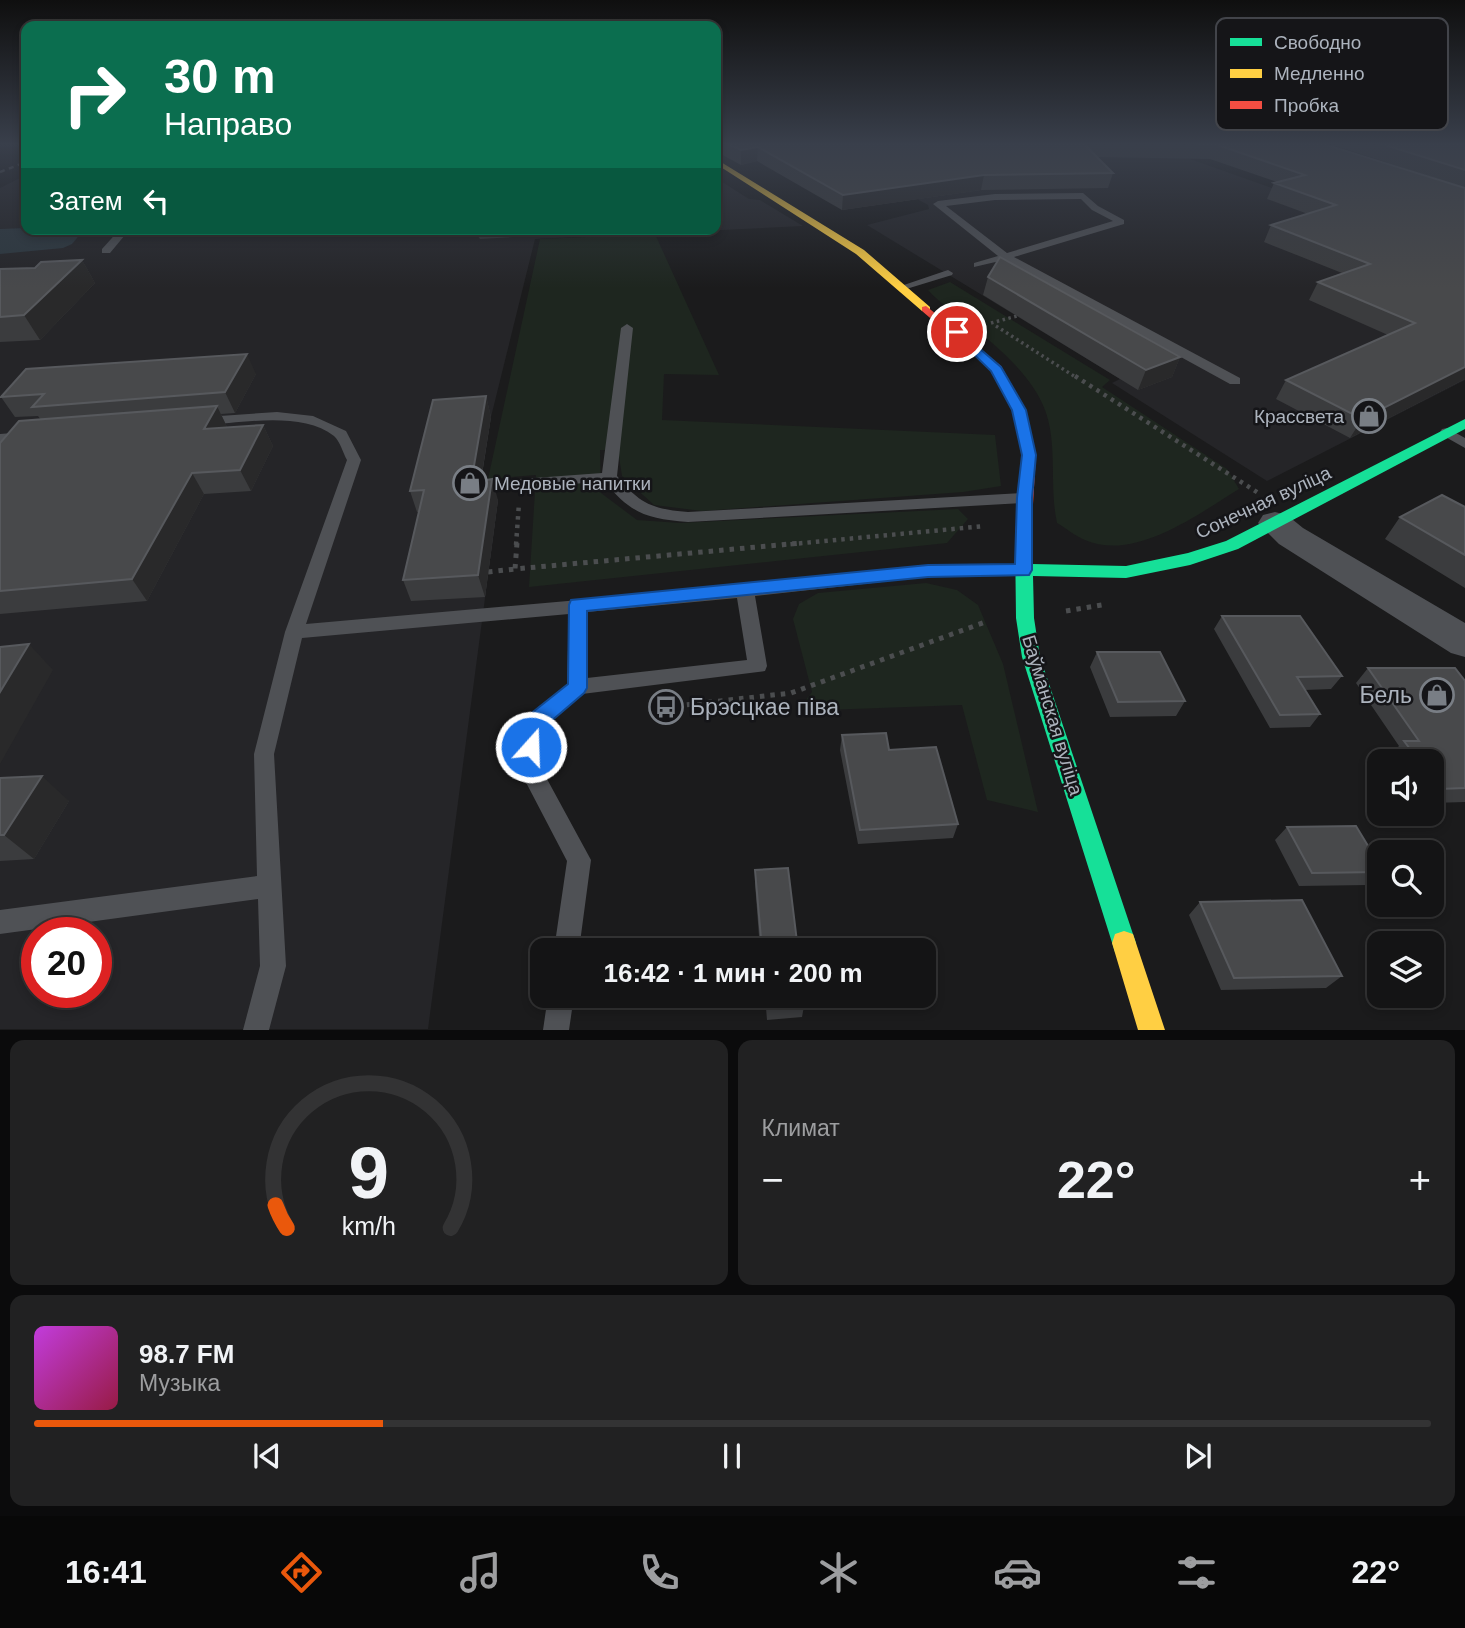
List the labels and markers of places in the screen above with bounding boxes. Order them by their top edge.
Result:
pin [927,302,987,362]
shop icon: Крассвета [1350,397,1388,435]
place label: Крассвета [1254,406,1344,427]
shop icon: Медовые напитки [451,464,489,502]
place label: Медовые напитки [494,473,651,494]
shop icon: Бель [1418,676,1456,714]
place label: Бель [1359,682,1412,708]
bus stop icon: Брэсцкае піва [647,688,685,726]
place label: Брэсцкае піва [690,694,839,720]

